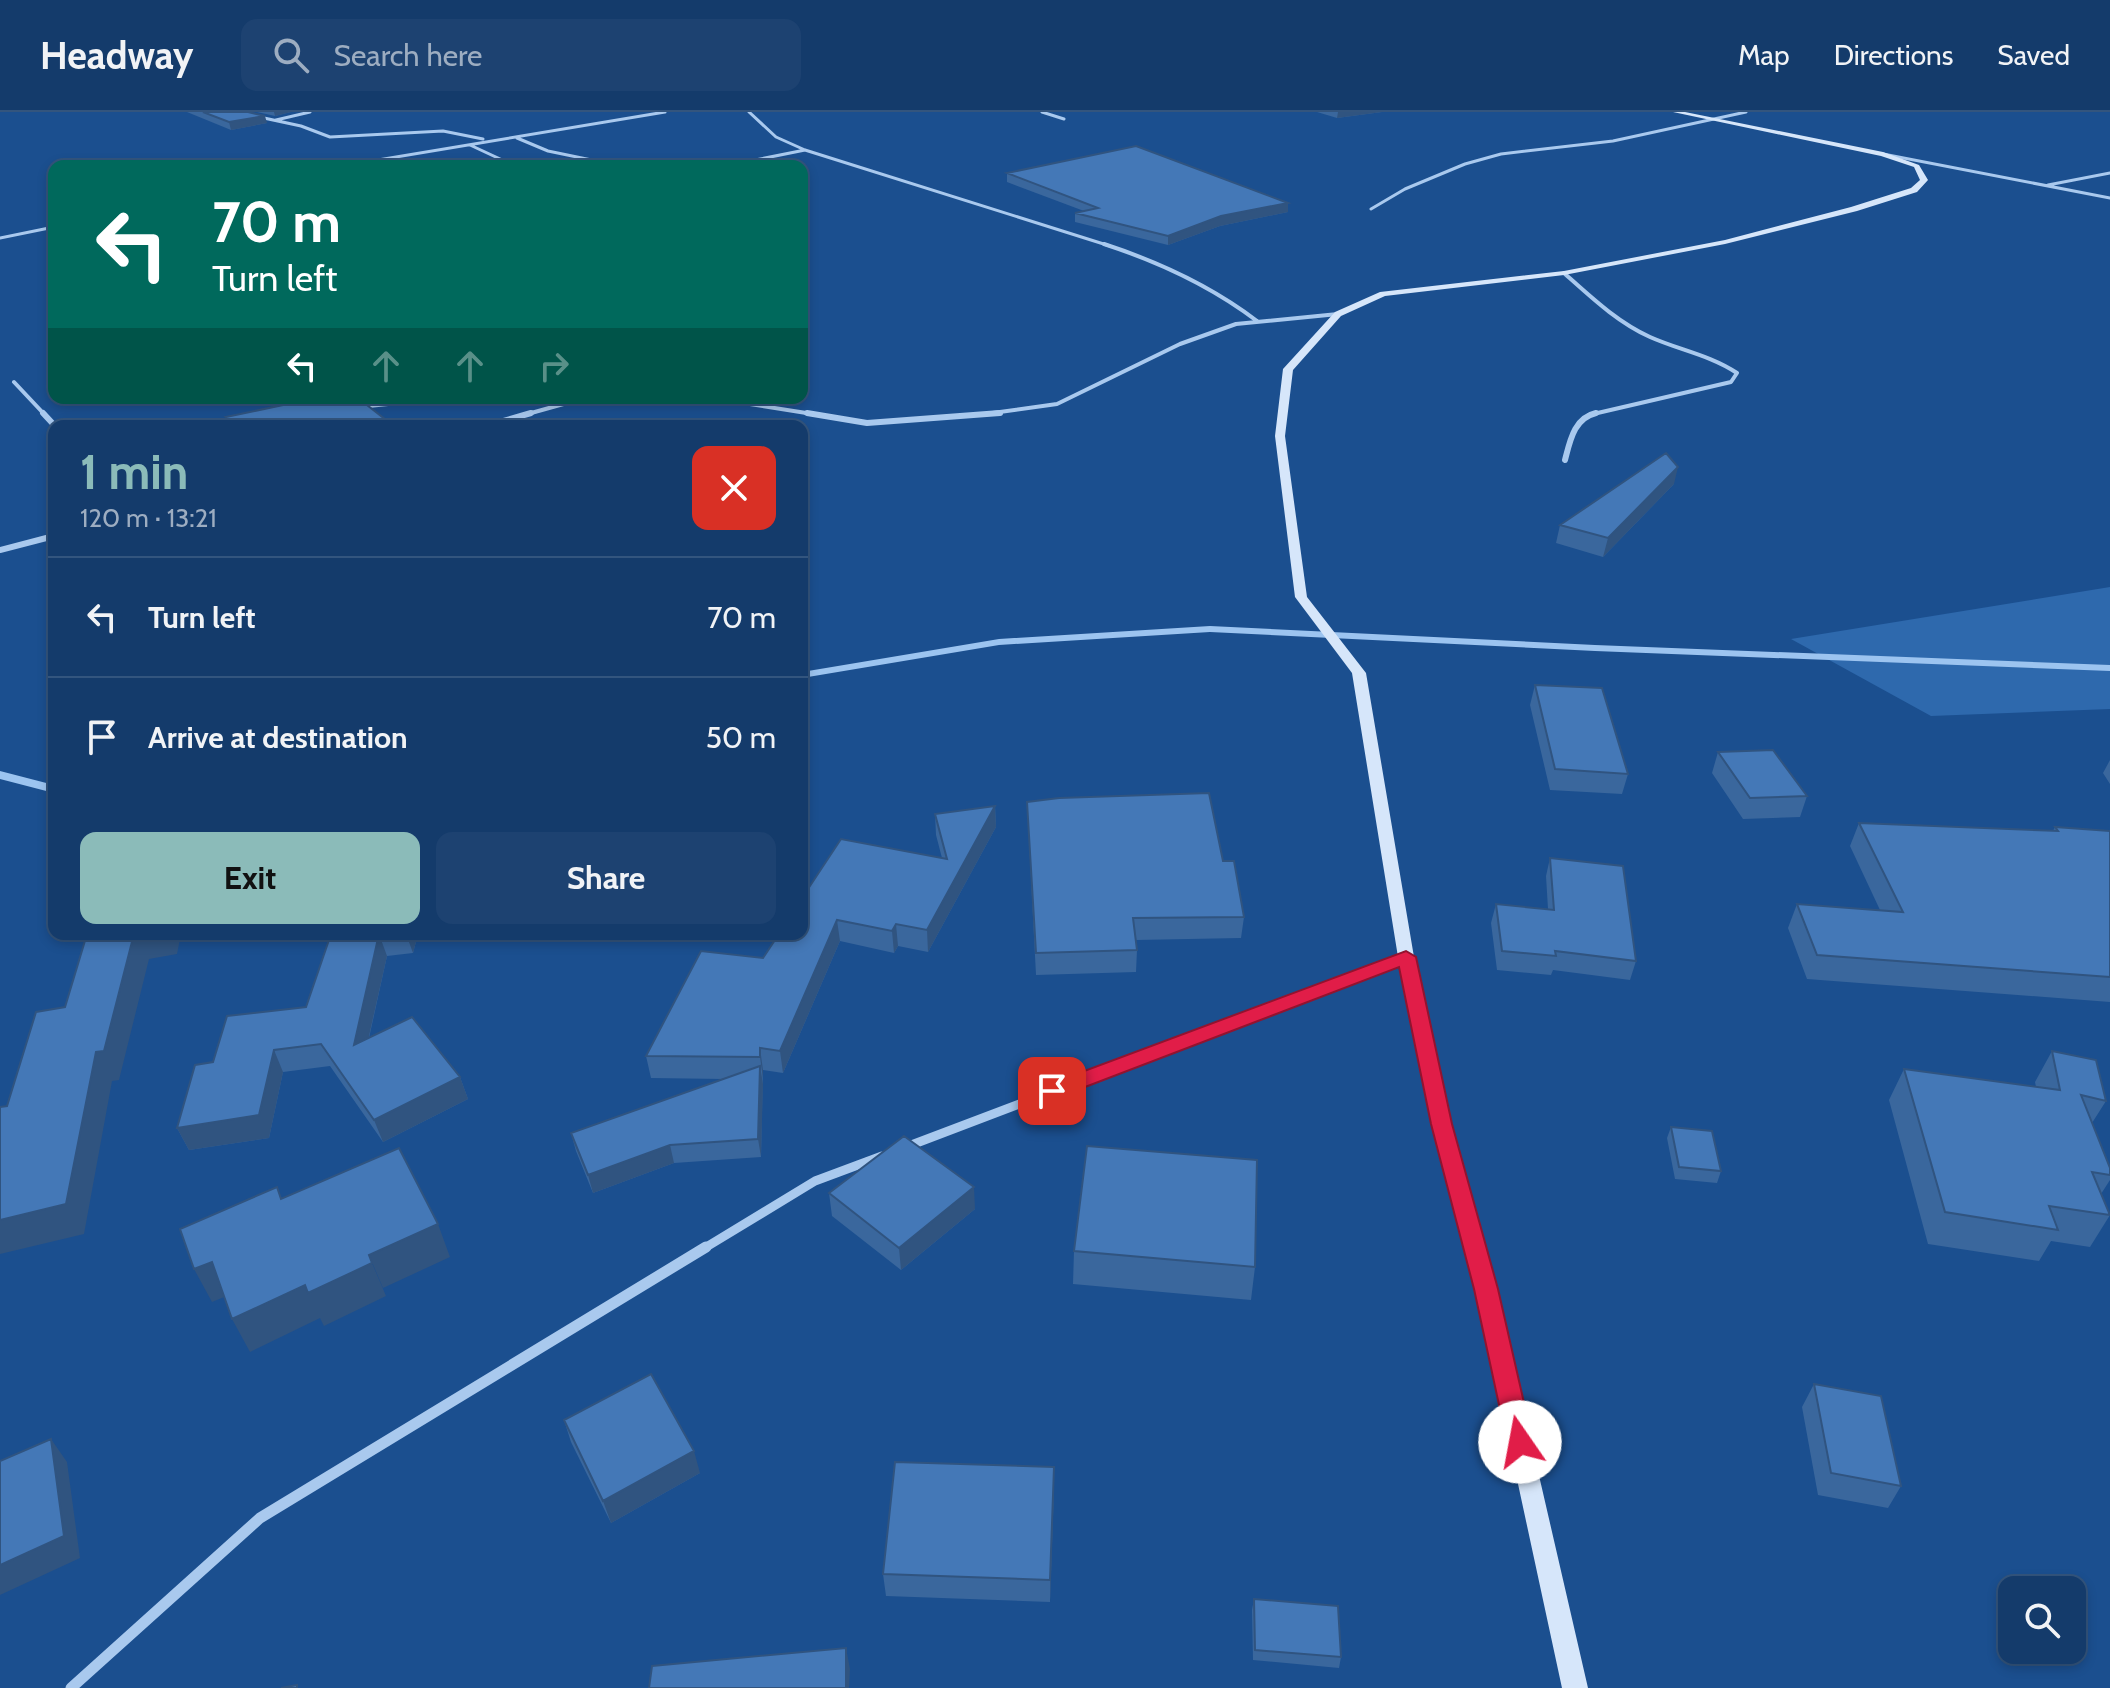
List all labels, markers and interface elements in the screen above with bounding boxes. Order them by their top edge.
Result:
search box [241,19,801,91]
text: Headway [40,32,193,79]
icon: search [269,33,313,77]
text: Search here [333,37,482,74]
text: Map [1738,38,1790,72]
text: Directions [1834,38,1953,72]
text: Saved [1997,38,2070,72]
text: 70 m [212,188,341,256]
icon: left [80,192,184,296]
text: Turn left [212,256,337,300]
icon: left [280,344,324,388]
icon: ahead [364,344,408,388]
icon: ahead [448,344,492,388]
icon: right [532,344,576,388]
text: 1 min [80,443,188,501]
button: close [692,446,776,530]
text: 120 m · 13:21 [80,502,217,534]
icon: left [80,595,124,639]
text: Turn left [148,599,256,636]
text: 70 m [707,599,776,636]
icon: arrive [80,715,124,759]
text: Arrive at destination [148,719,408,756]
text: 50 m [706,719,776,756]
button: Exit [80,832,420,924]
button: Share [436,832,776,924]
pin [1018,1057,1086,1125]
icon: arrive [1030,1069,1074,1113]
position arrow [1478,1400,1562,1484]
map controls [1998,1576,2086,1664]
button: search [1998,1576,2086,1664]

